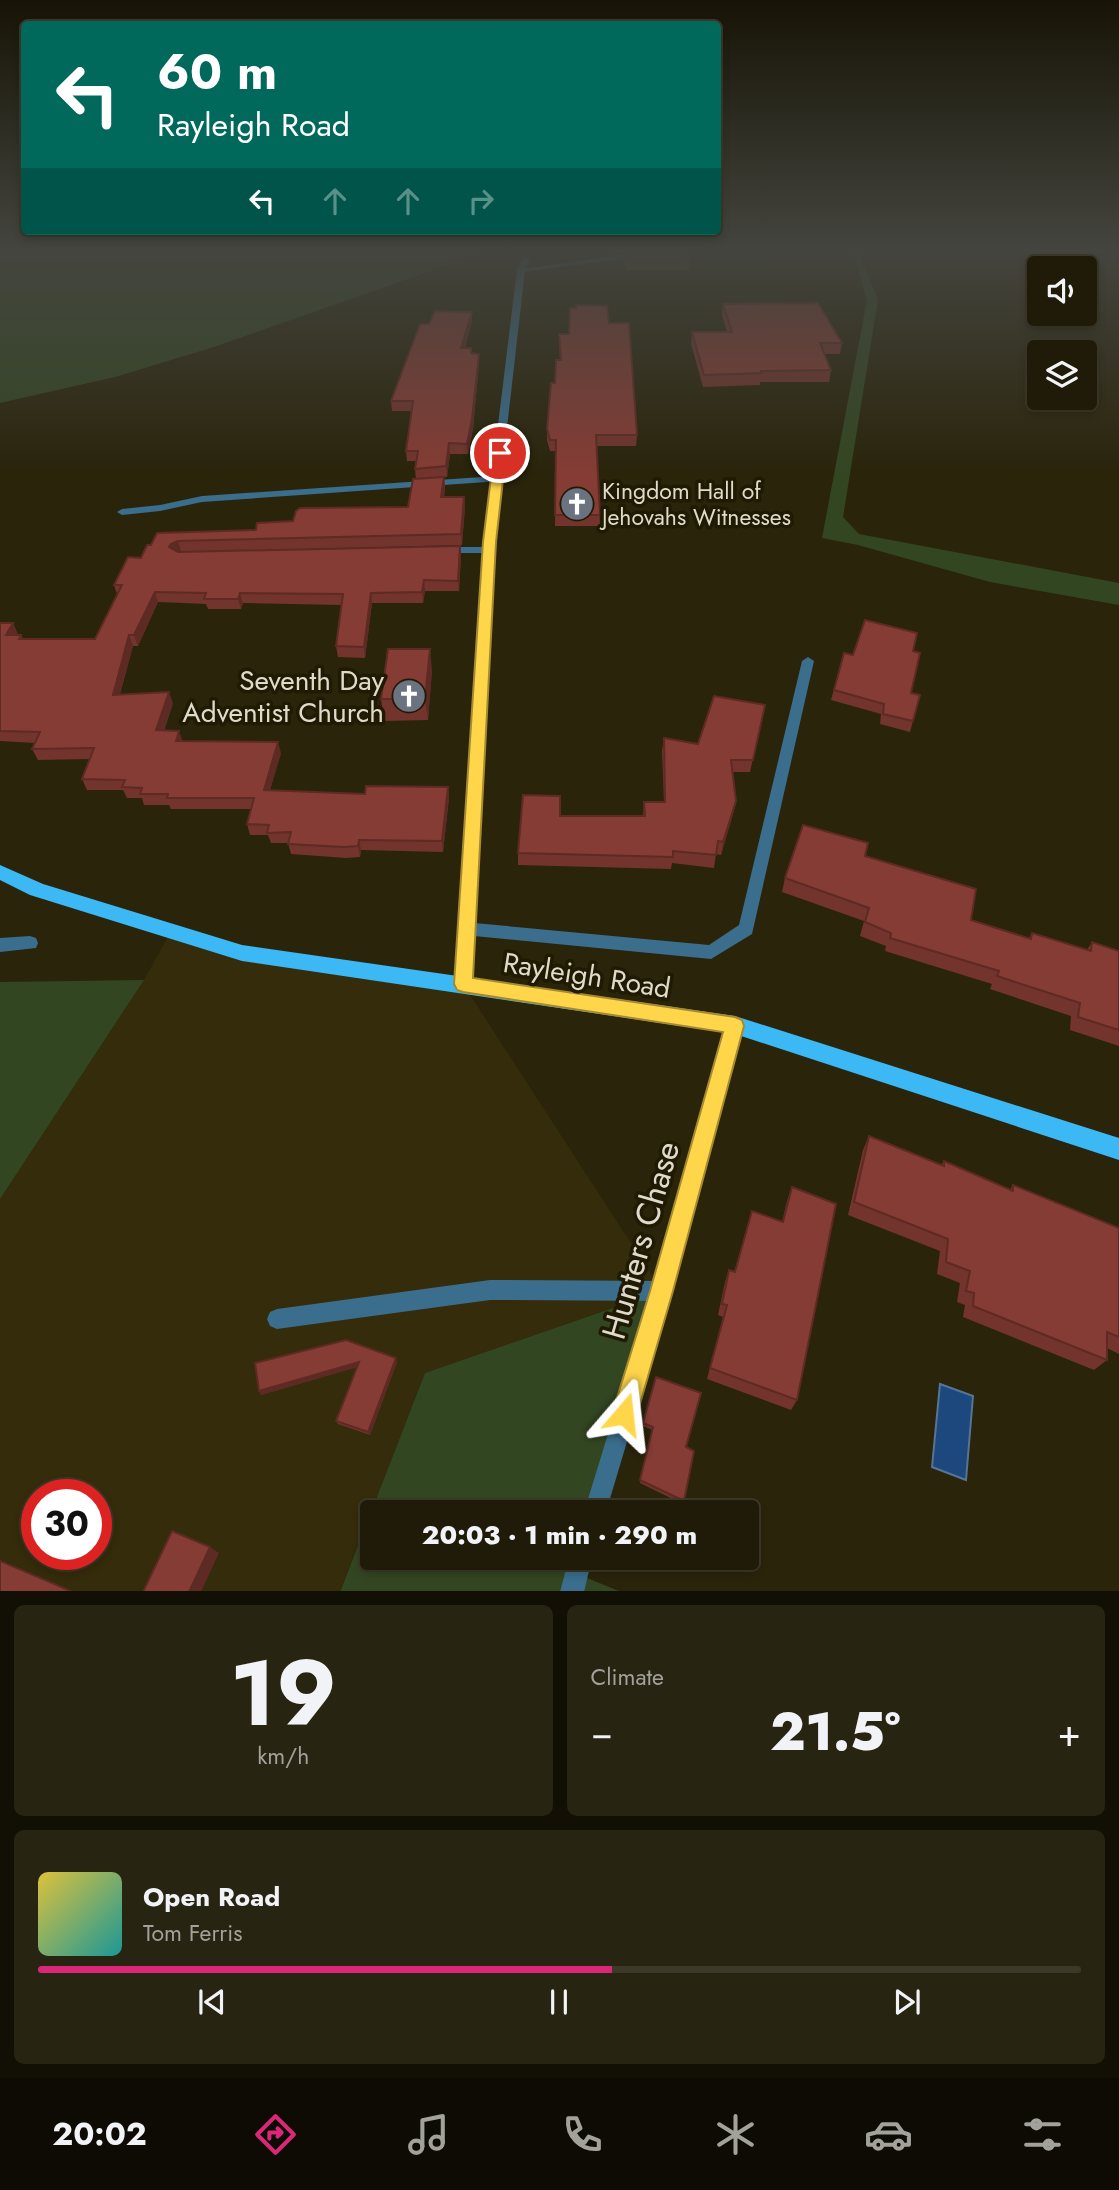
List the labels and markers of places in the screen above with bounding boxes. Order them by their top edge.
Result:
pin [470,423,530,483]
place label: Kingdom Hall of Jehovahs Witnesses [599,474,791,534]
church icon: Kingdom Hall of Jehovahs Witnesses [558,485,596,523]
place label: Seventh Day Adventist Church [182,660,385,733]
church icon: Seventh Day Adventist Church [390,677,428,715]

